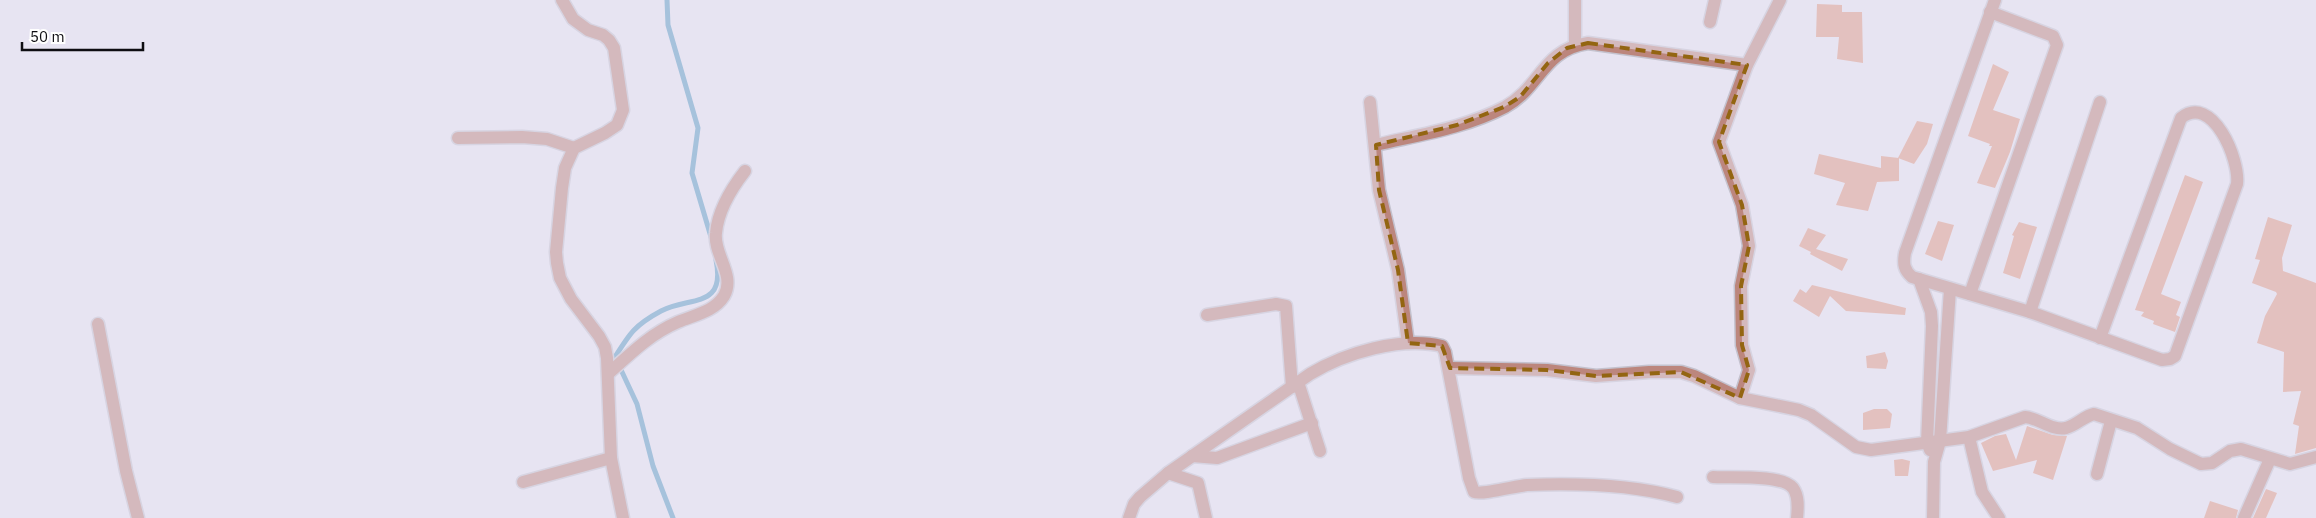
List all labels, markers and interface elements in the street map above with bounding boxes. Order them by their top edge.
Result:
scale bar [22,20,144,52]
text: 50 m [30,27,65,46]

